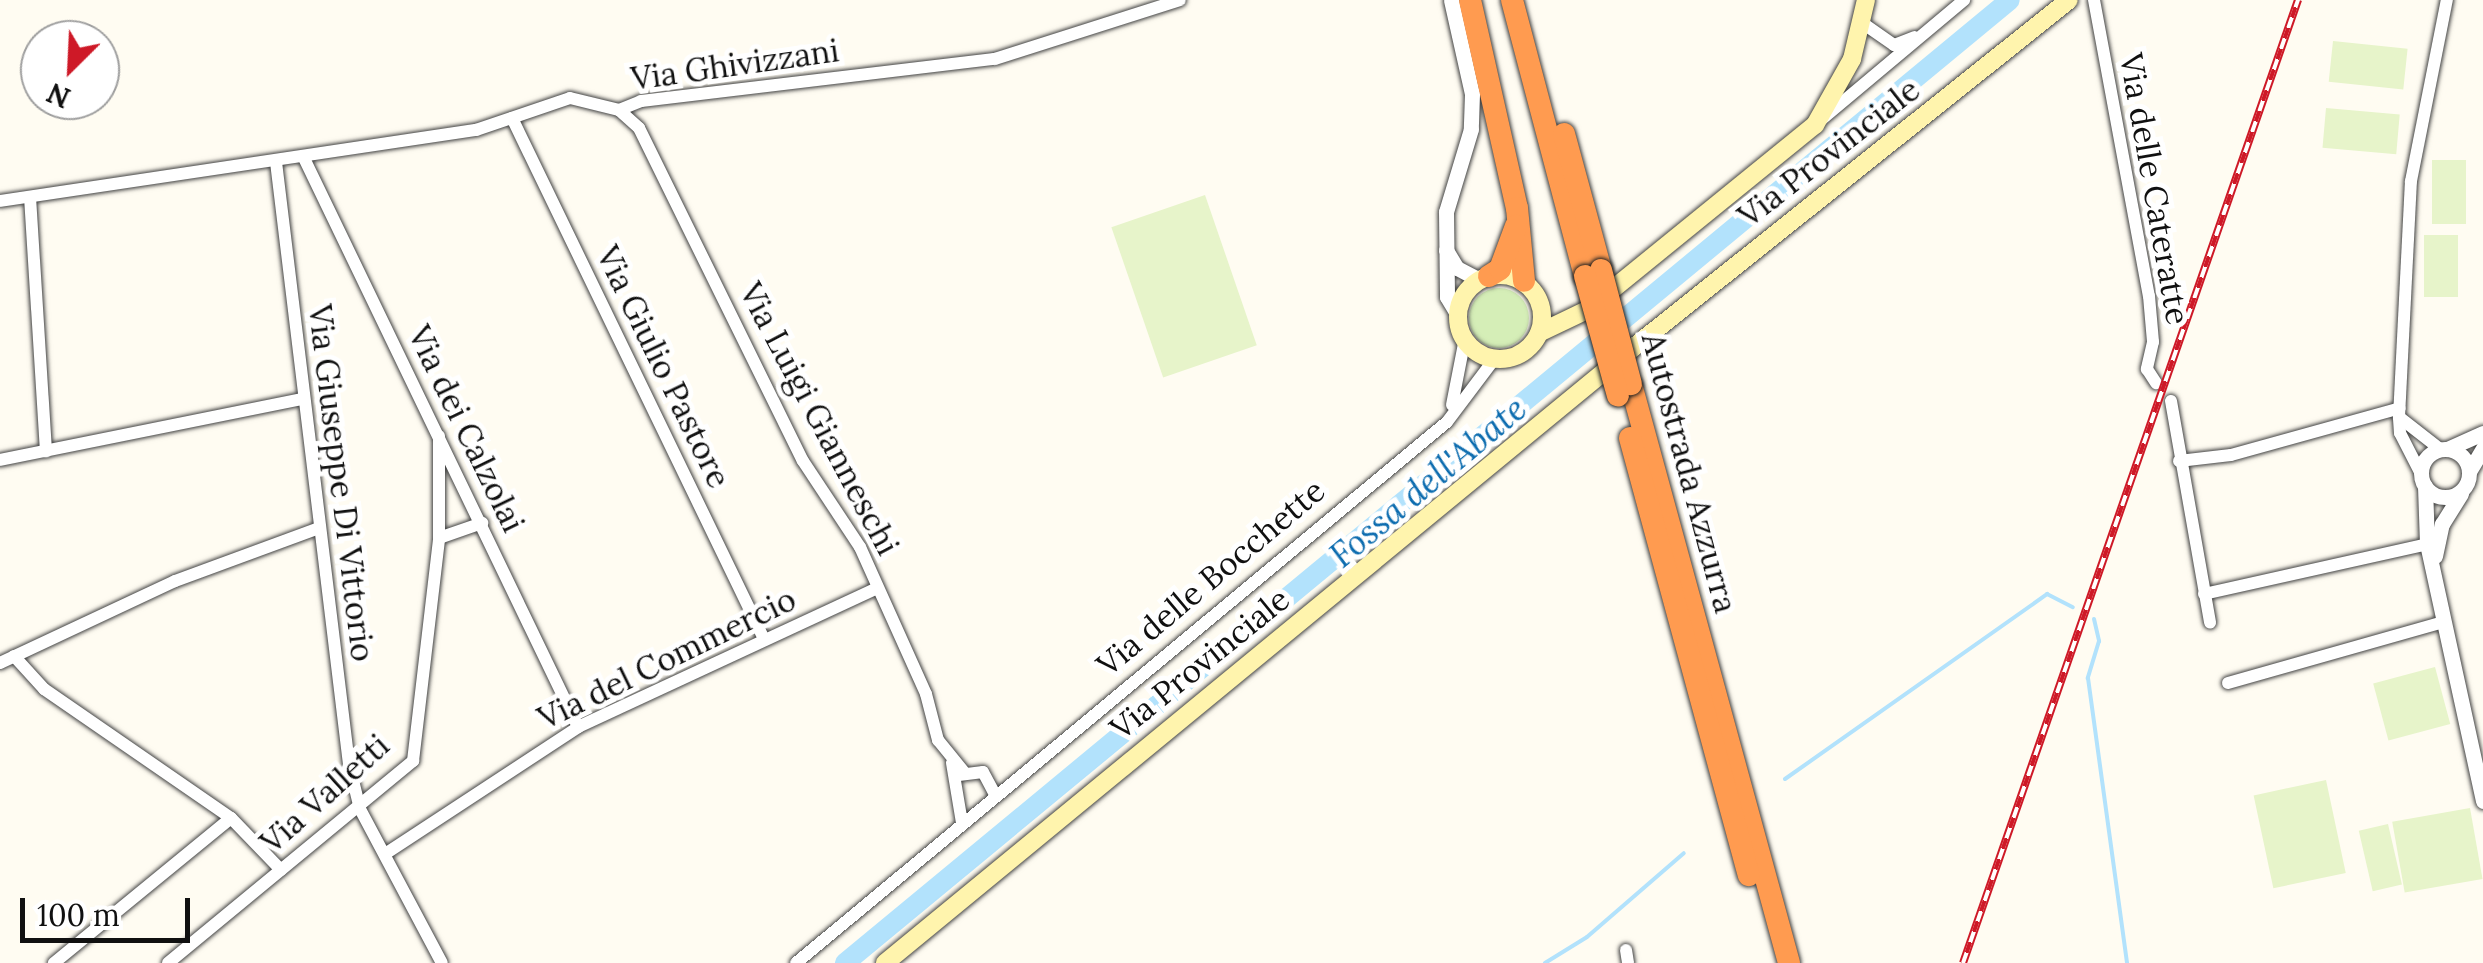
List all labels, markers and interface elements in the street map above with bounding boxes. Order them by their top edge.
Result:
north arrow [20,20,120,120]
street label: Via Ghivizzani [629,31,841,99]
street label: Via delle Cateratte [2111,50,2197,328]
street label: Via Provinciale [1731,70,1927,236]
text: N [41,75,76,116]
street label: Via Giulio Pastore [588,240,738,494]
street label: Via Luigi Gianneschi [731,276,907,562]
street label: Via Giuseppe Di Vittorio [300,302,382,664]
street label: Via dei Calzolai [399,320,533,538]
street label: Autostrada Azzurra [1633,329,1745,617]
water label: Fossa dell'Abate [1321,388,1535,576]
street label: Via delle Bocchette [1089,472,1333,684]
street label: Via del Commercio [532,580,802,738]
street label: Via Provinciale [1103,580,1297,748]
street label: Via Valletti [253,726,397,862]
scale bar [25,878,195,940]
text: 100 m [37,896,120,934]

